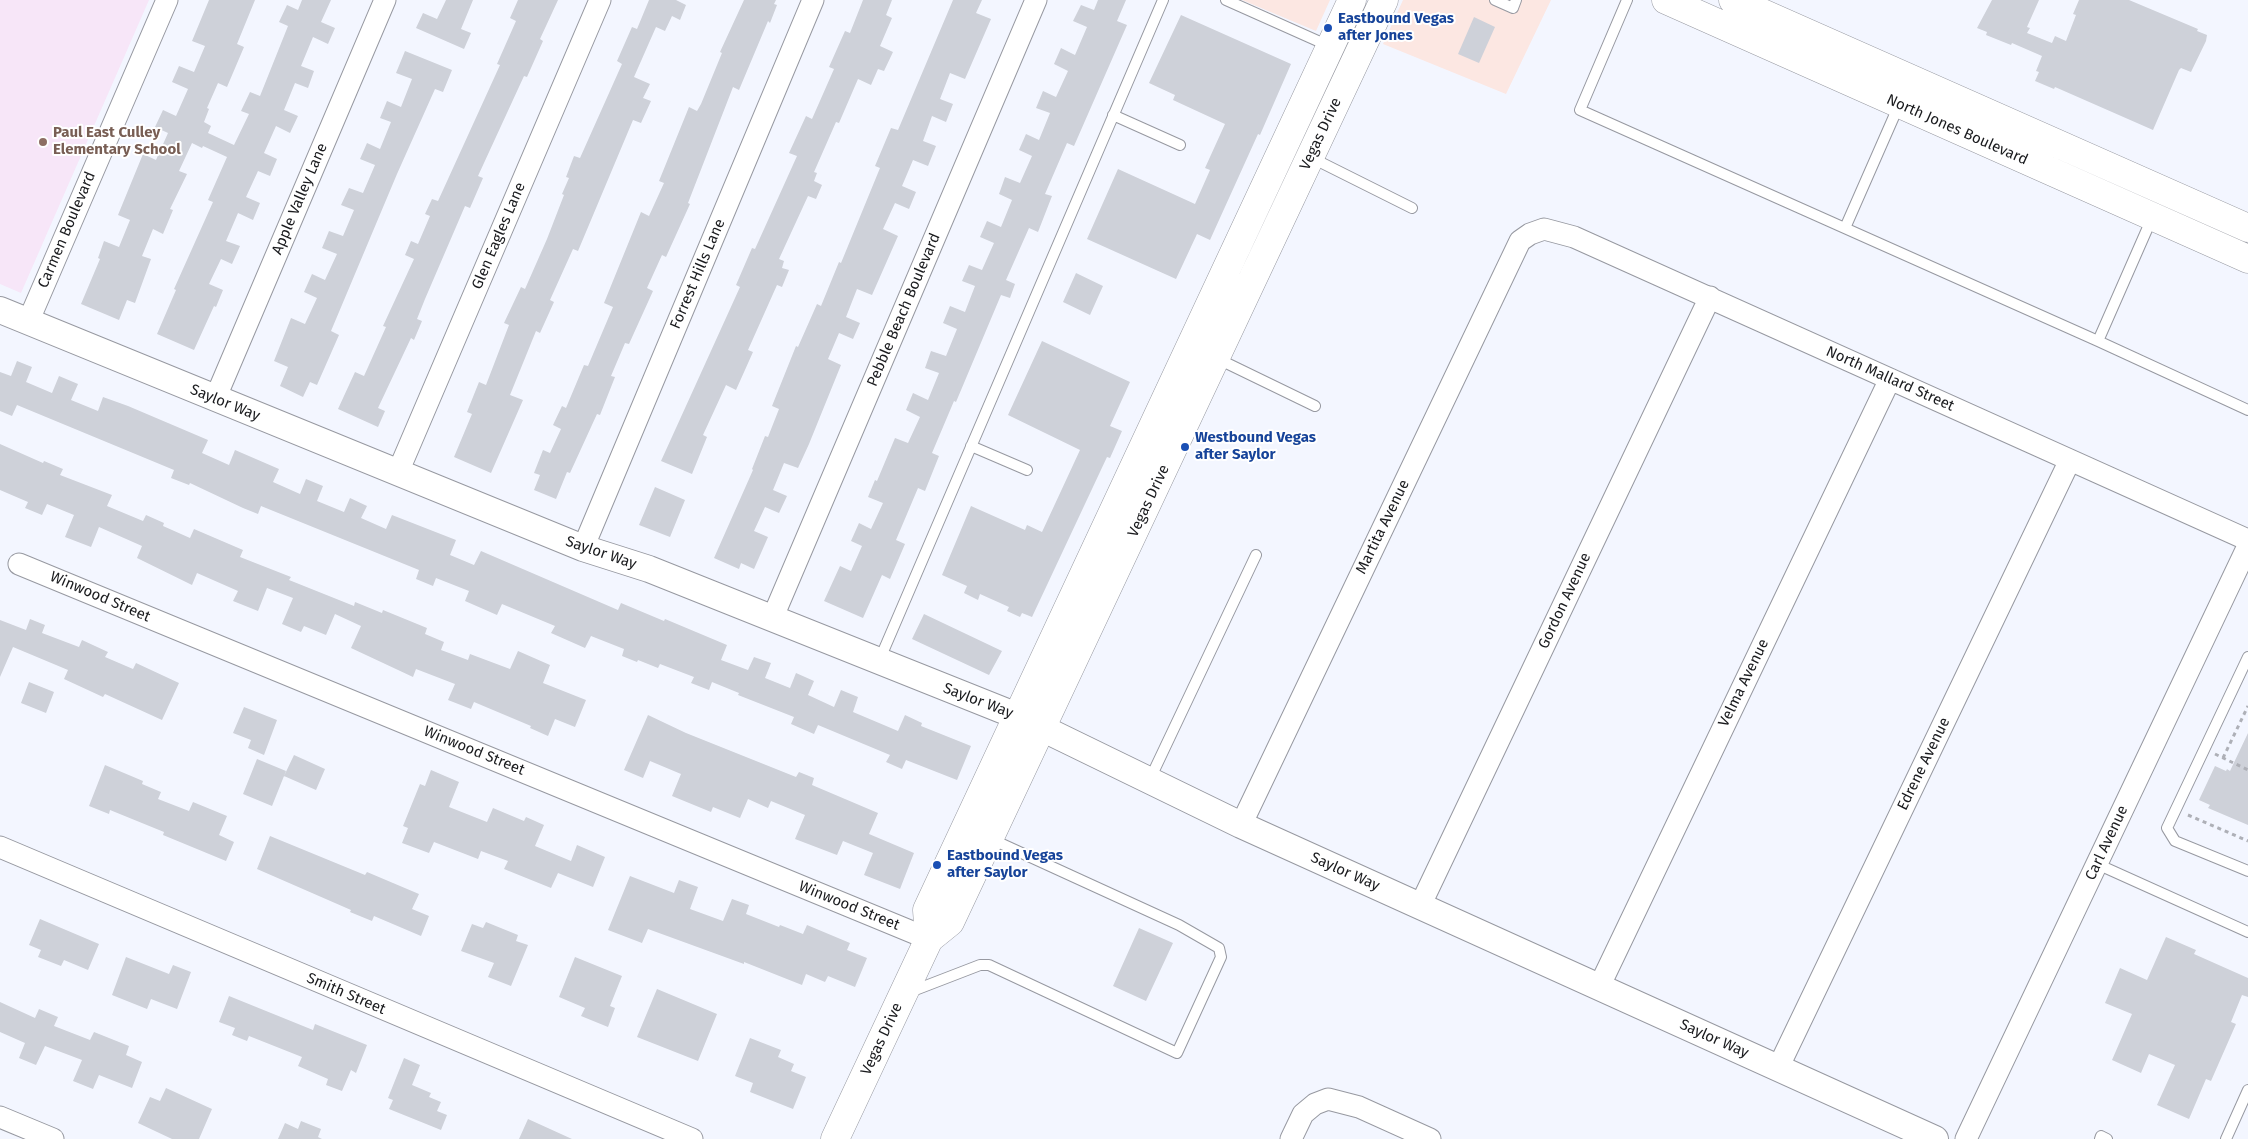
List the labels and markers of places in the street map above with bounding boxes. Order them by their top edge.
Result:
place label: Eastbound Vegas after Jones [1338,10,1454,45]
marker: Eastbound Vegas after Jones [1322,22,1334,34]
place label: Paul East Culley Elementary School [53,124,181,159]
marker: Paul East Culley Elementary School [37,136,49,148]
place label: Westbound Vegas after Saylor [1195,429,1316,464]
marker: Westbound Vegas after Saylor [1179,441,1191,453]
place label: Eastbound Vegas after Saylor [947,847,1063,882]
marker: Eastbound Vegas after Saylor [931,859,943,871]

